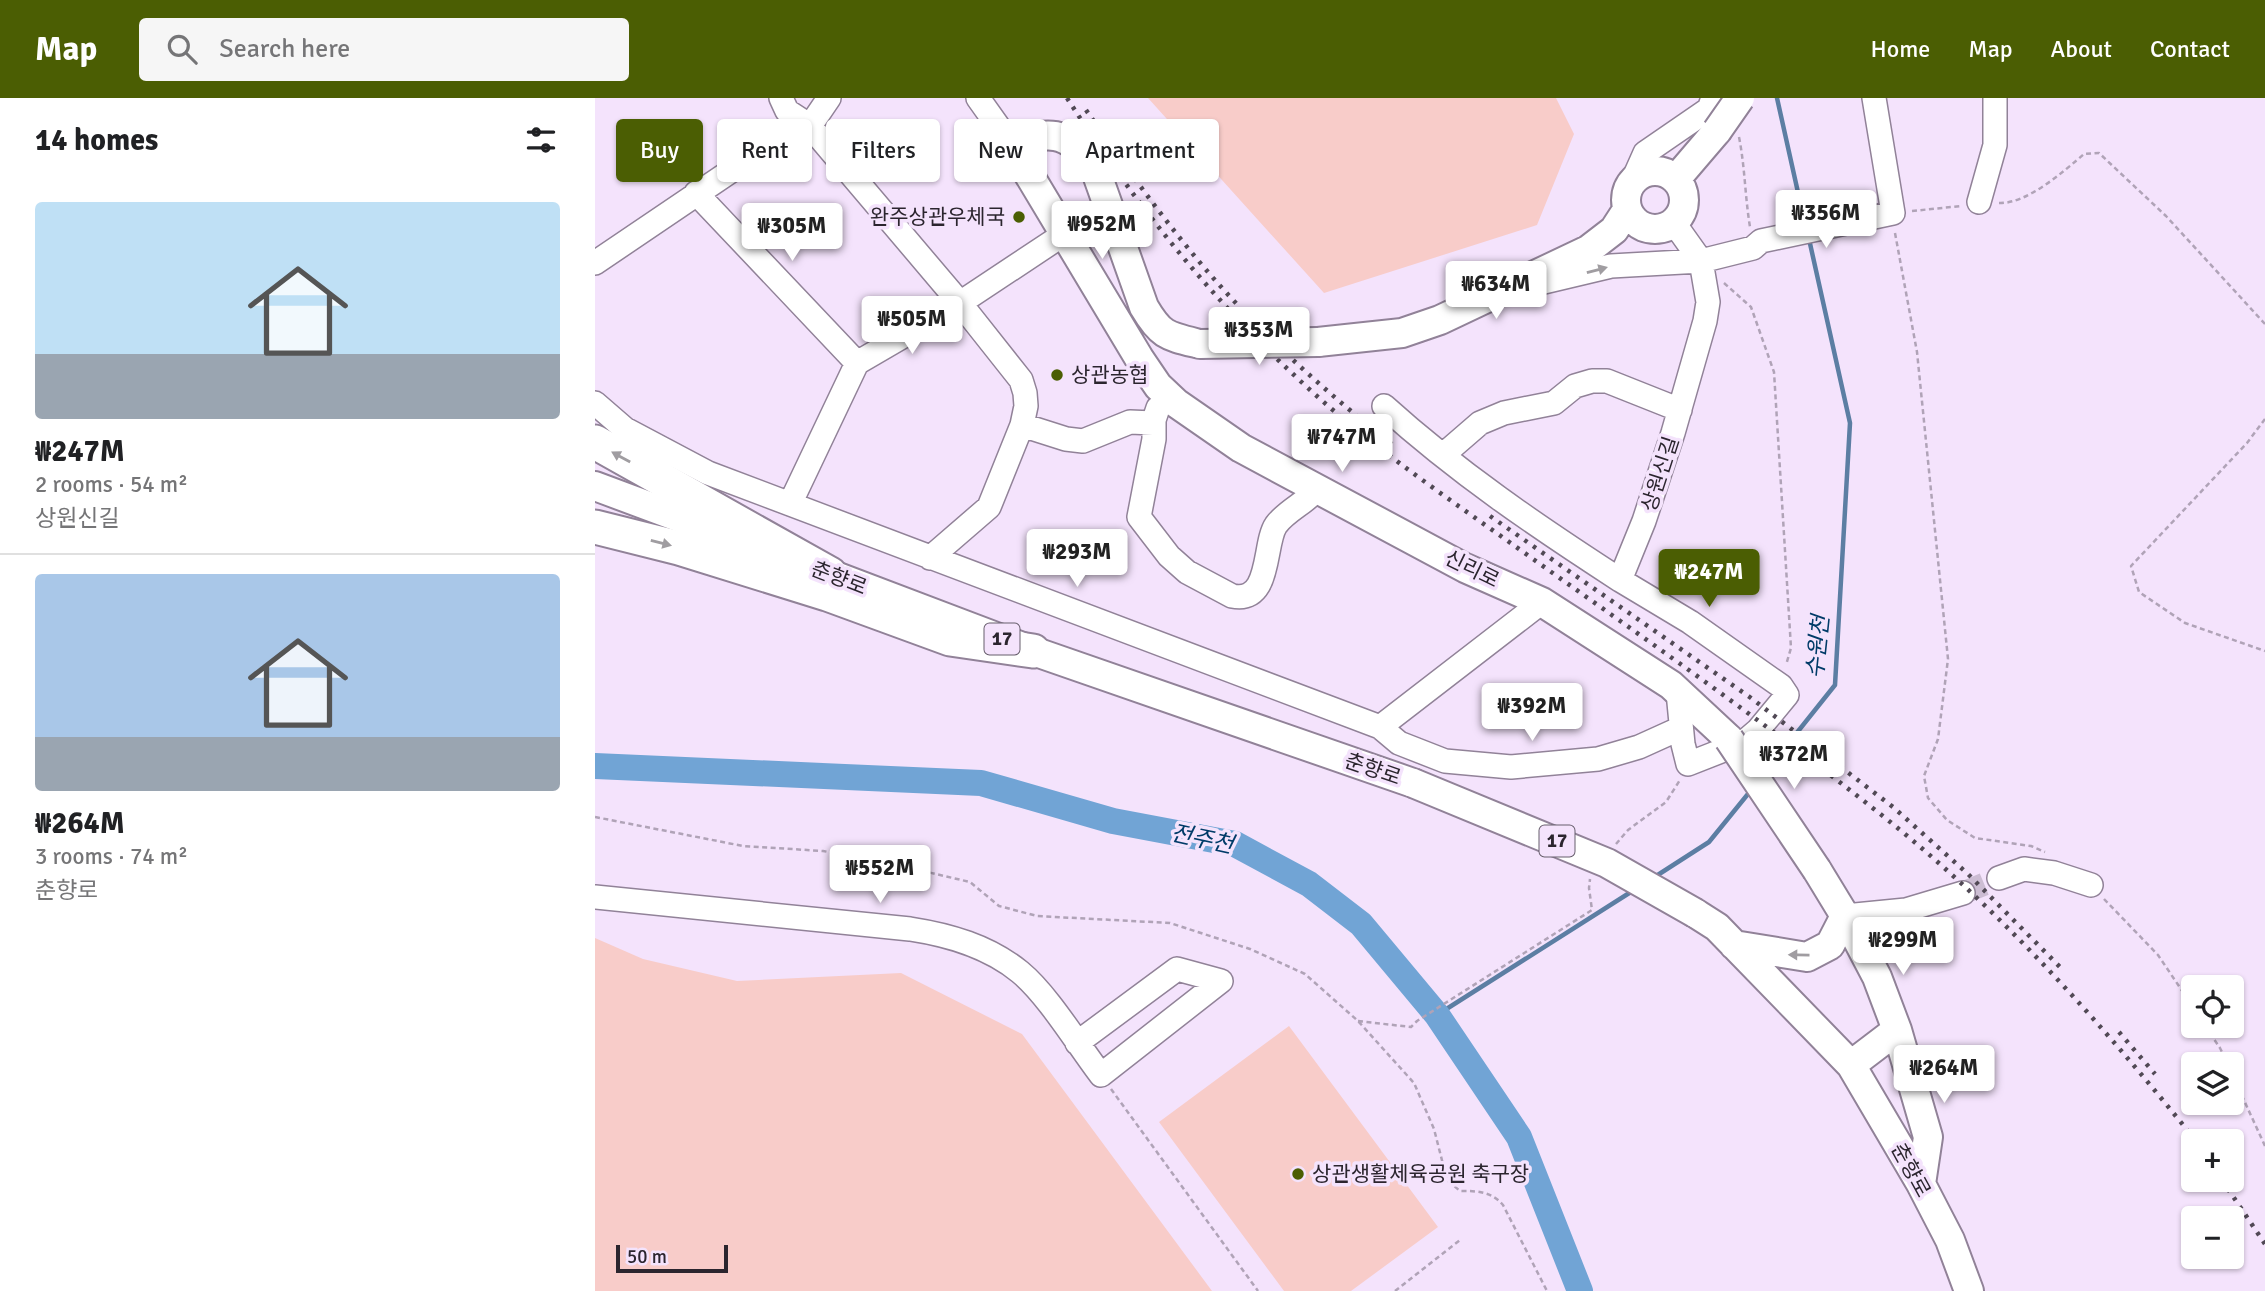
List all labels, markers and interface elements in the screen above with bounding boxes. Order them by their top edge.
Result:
search box [139,18,629,81]
text: Map [35,29,97,70]
icon: search [163,30,201,68]
text: Search here [219,33,350,65]
text: Home [1870,34,1930,64]
text: Map [1968,34,2013,64]
text: About [2051,34,2112,64]
text: Contact [2150,34,2230,64]
chip: Buy [616,119,703,182]
chip: Rent [717,119,812,182]
chip: Filters [826,119,940,182]
chip: New [954,119,1047,182]
chip: Apartment [1061,119,1219,182]
icon: filters [522,121,560,159]
text: 14 homes [35,122,158,159]
pin: ₩356M [1777,190,1875,250]
text: ₩356M [1792,198,1860,227]
pin: ₩952M [1053,202,1151,261]
pin: ₩305M [743,204,841,263]
place label: 완주상관우체국 [870,204,1005,230]
marker: 완주상관우체국 [1011,209,1027,225]
text: ₩952M [1068,209,1136,238]
text: ₩305M [758,211,826,240]
icon: home [235,248,361,374]
pin: ₩634M [1447,262,1545,321]
one-way arrow [1586,264,1608,275]
text: ₩634M [1462,269,1530,298]
pin: ₩505M [863,296,961,356]
text: ₩505M [878,304,946,333]
pin: ₩353M [1210,308,1308,367]
text: ₩353M [1225,315,1293,344]
place label: 상관농협 [1071,362,1148,388]
marker: 상관농협 [1049,367,1065,383]
pin: ₩747M [1293,414,1391,474]
text: ₩747M [1308,422,1376,451]
text: ₩247M [35,433,125,470]
street label: 상원신길 [1636,433,1684,515]
one-way arrow [612,451,631,463]
text: 2 rooms · 54 m² [35,470,188,499]
text: 상원신길 [35,504,120,533]
pin: ₩293M [1028,530,1126,589]
text: ₩293M [1043,537,1111,566]
one-way arrow [650,538,672,549]
street label: 신리로 [1440,545,1504,593]
pin: ₩247M [1660,550,1758,609]
street label: 춘향로 [807,555,871,601]
text: ₩247M [1675,557,1743,586]
water label: 수원천 [1800,611,1836,680]
icon: home [235,620,361,746]
road number: 17 [985,624,1019,654]
pin: ₩392M [1483,684,1581,743]
text: ₩392M [1498,691,1566,720]
pin: ₩372M [1745,732,1843,791]
text: ₩372M [1760,739,1828,768]
street label: 춘향로 [1341,747,1405,791]
text: ₩264M [35,805,125,842]
water label: 전주천 [1168,818,1239,860]
road number: 17 [1539,826,1574,856]
text: 3 rooms · 74 m² [35,842,188,871]
pin: ₩552M [831,846,929,905]
text: ₩552M [846,853,914,882]
text: 춘향로 [35,876,98,905]
pin: ₩299M [1854,918,1952,977]
text: ₩299M [1869,925,1937,954]
one-way arrow [1788,949,1810,961]
map controls [2181,975,2244,1269]
button: locate [2181,975,2244,1038]
pin: ₩264M [1895,1046,1993,1105]
button: layers [2181,1052,2244,1115]
text: ₩264M [1910,1053,1978,1082]
button: + [2181,1129,2244,1192]
street label: 춘향로 [1886,1138,1936,1202]
place label: 상관생활체육공원 축구장 [1312,1161,1529,1187]
marker: 상관생활체육공원 축구장 [1290,1166,1306,1182]
button: − [2181,1206,2244,1269]
scale bar [616,1242,728,1274]
text: 50 m [627,1245,667,1269]

